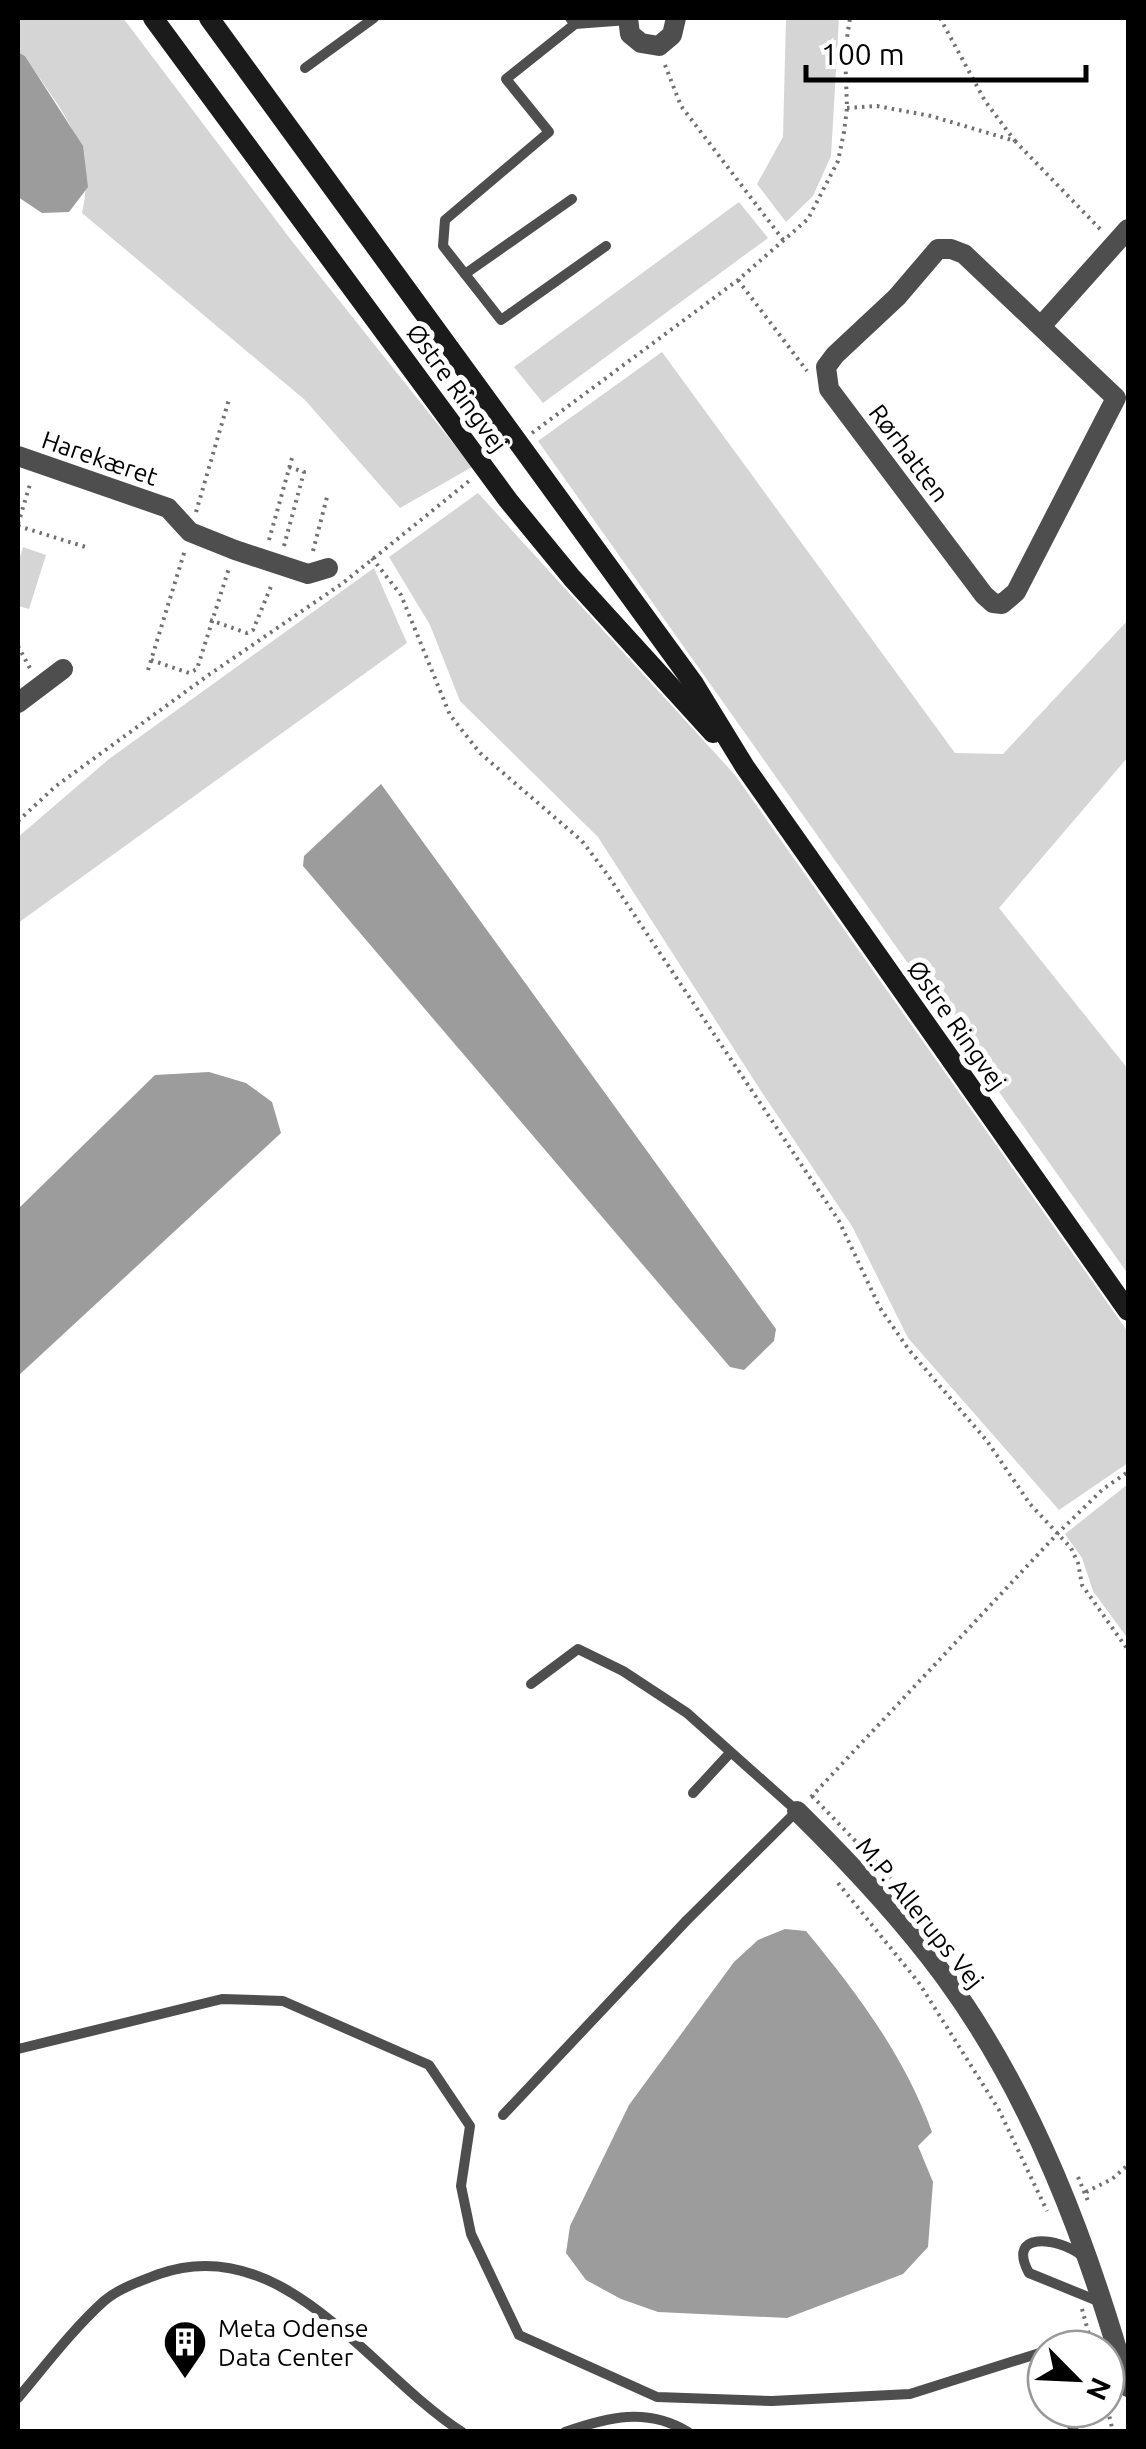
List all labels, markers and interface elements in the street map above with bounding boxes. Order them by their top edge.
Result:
scale bar [806,20,1086,82]
text: 100 m [821,37,905,71]
street label: Østre Ringvej [401,319,513,457]
street label: Rørhatten [863,399,955,507]
street label: Harekæret [38,425,162,491]
street label: Østre Ringvej [902,955,1012,1095]
street label: M.P. Allerups Vej [851,1832,989,1994]
place label: Meta Odense Data Center [218,2314,369,2371]
building icon: Meta Odense Data Center [162,2319,208,2380]
north arrow [1026,2329,1126,2429]
text: N [1081,2374,1118,2405]

